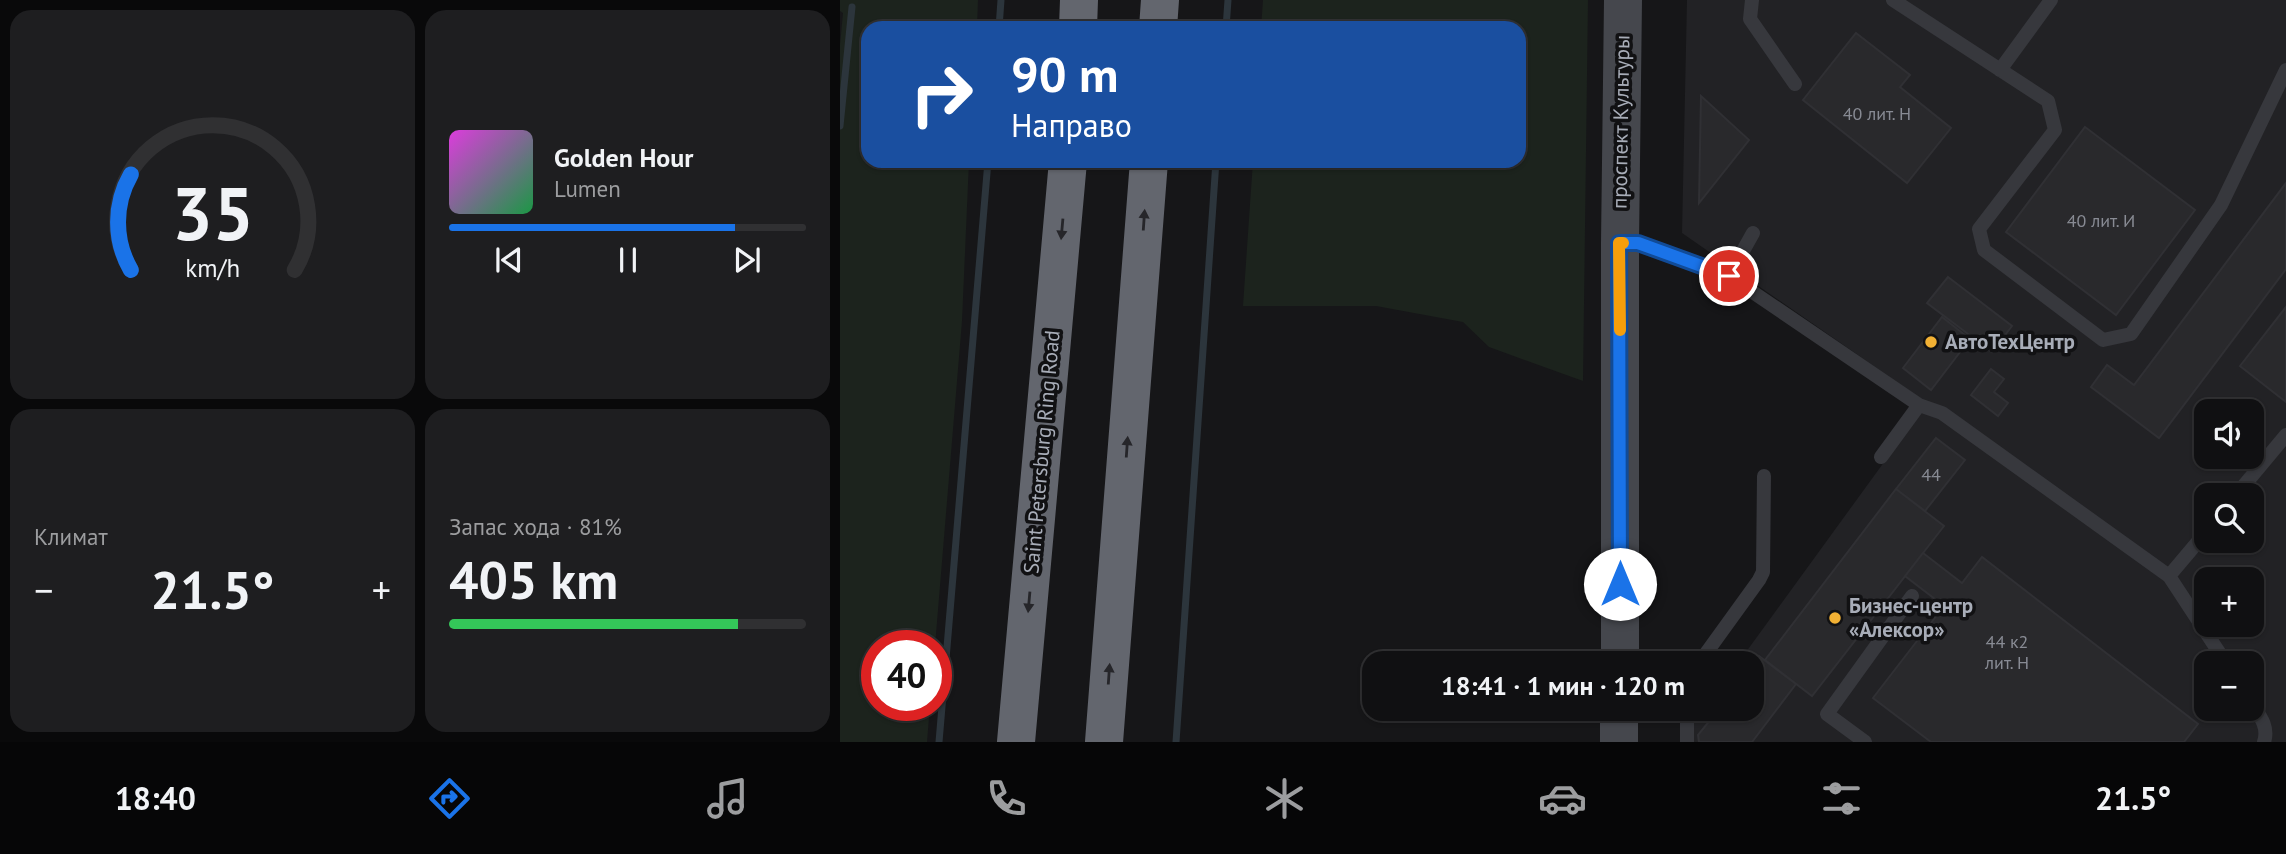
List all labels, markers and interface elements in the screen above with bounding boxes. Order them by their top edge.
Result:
street label: проспект Культуры [1605,35,1636,209]
text: 90 m [1011,42,1118,106]
icon: right [896,49,987,140]
house number: 40 лит. Н [1843,102,1911,125]
text: Направо [1011,104,1132,146]
text: Golden Hour [554,141,693,174]
text: 35 [171,167,254,261]
text: Lumen [554,174,621,203]
one-way arrow [1139,209,1150,231]
house number: 40 лит. И [2067,209,2135,232]
one-way arrow [1056,218,1067,240]
icon: previous [490,241,528,279]
icon: pause [609,241,647,279]
icon: next [728,241,766,279]
pin [1699,246,1759,306]
text: km/h [185,252,240,284]
icon: arrive [1710,257,1748,295]
place label: АвтоТехЦентр [1945,328,2075,355]
street label: Saint Petersburg Ring Road [1017,329,1066,575]
marker: АвтоТехЦентр [1923,334,1939,350]
map controls [2194,399,2264,721]
button: sound [2194,399,2264,469]
one-way arrow [1122,436,1133,458]
house number: 44 [1921,463,1941,486]
button: search [2194,483,2264,553]
text: Запас хода · 81% [449,512,622,541]
text: Климат [34,522,108,551]
text: 405 km [449,546,618,613]
position arrow [1583,547,1657,621]
text: 21.5° [151,556,274,623]
text: − [34,565,53,614]
text: + [372,565,391,614]
button: + [2194,567,2264,637]
one-way arrow [1023,591,1034,613]
place label: Бизнес-центр «Алексор» [1849,592,1973,643]
marker: Бизнес-центр «Алексор» [1827,610,1843,626]
speed limit sign: 40 [861,630,952,721]
house number: 44 к2 лит. Н [1984,630,2029,674]
button: − [2194,651,2264,721]
one-way arrow [1104,663,1115,685]
text: 18:41 · 1 мин · 120 m [1441,669,1685,702]
icon: directions [425,774,474,823]
icon: music [703,774,752,823]
icon: phone [982,774,1031,823]
icon: climate [1260,774,1309,823]
icon: car [1538,774,1587,823]
icon: filters [1817,774,1866,823]
text: 18:40 [115,777,196,819]
text: 21.5° [2095,777,2171,819]

